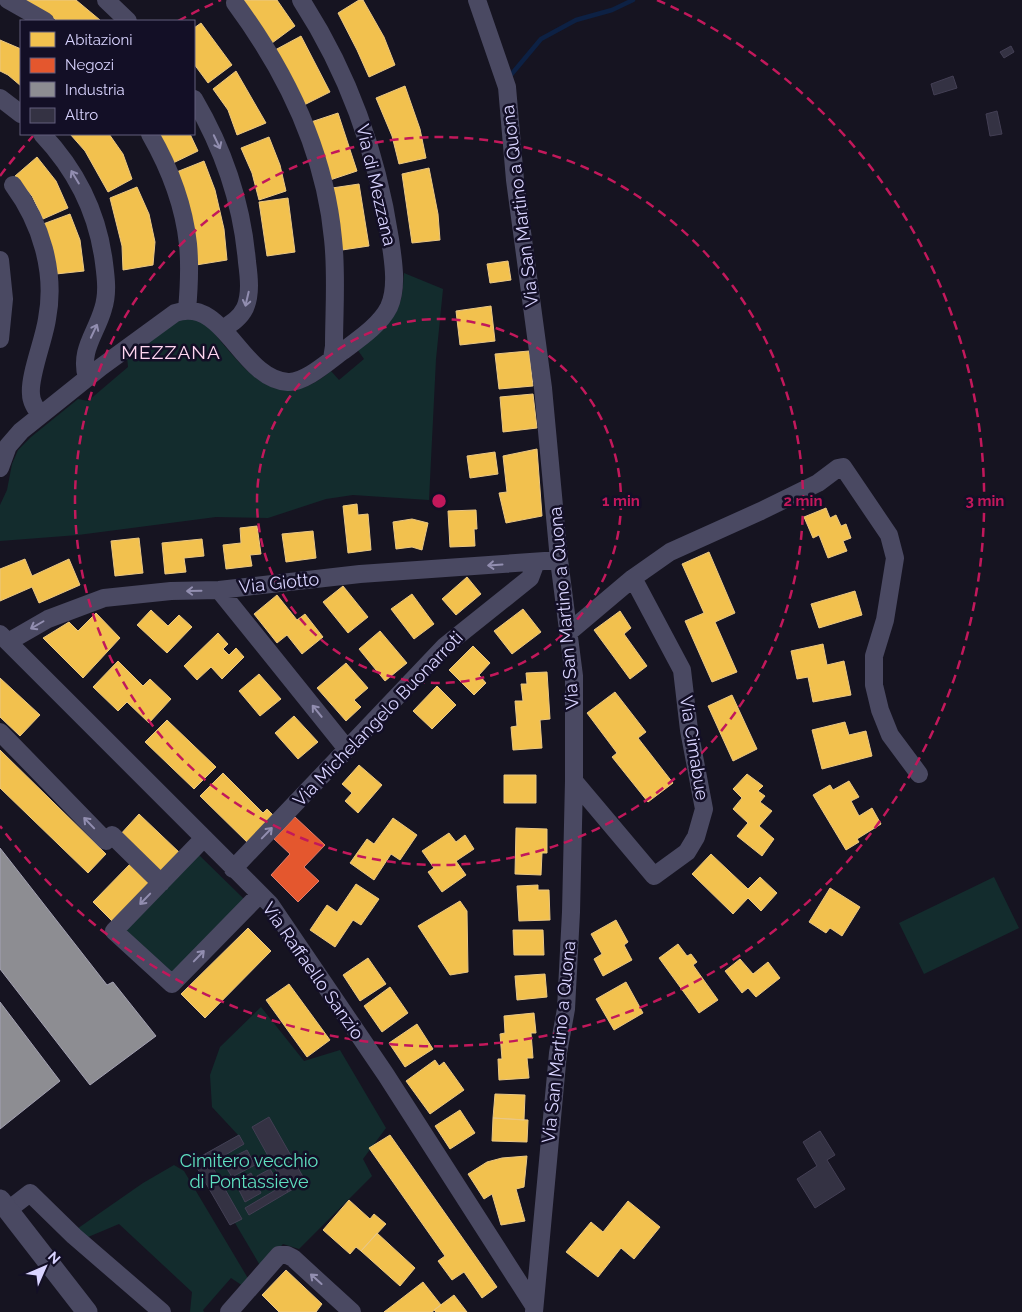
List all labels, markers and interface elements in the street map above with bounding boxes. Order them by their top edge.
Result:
legend [20,20,195,135]
text: Abitazioni [65,31,132,49]
text: Negozi [65,56,114,74]
text: Industria [65,81,125,99]
street label: Via San Martino a Quona [497,104,542,308]
text: Altro [65,106,98,124]
street label: Via di Mezzana [352,122,401,248]
one-way arrow [212,134,222,149]
one-way arrow [69,170,79,184]
one-way arrow [241,291,251,307]
one-way arrow [90,324,100,339]
district label: MEZZANA [121,341,221,363]
centre of rings [430,492,448,510]
text: 1 min [602,492,640,510]
text: 2 min [784,492,822,510]
text: 3 min [966,492,1004,510]
street label: Via San Martino a Quona [544,506,583,710]
one-way arrow [487,560,503,569]
street label: Via Giotto [238,568,320,597]
one-way arrow [186,586,202,595]
one-way arrow [31,621,45,631]
street label: Via Michelangelo Buonarroti [289,627,467,810]
street label: Via Cimabue [676,694,713,802]
one-way arrow [311,705,322,718]
one-way arrow [83,817,95,829]
one-way arrow [261,827,273,840]
one-way arrow [139,893,151,905]
street label: Via Raffaello Sanzio [258,898,369,1044]
street label: Via San Martino a Quona [537,940,580,1144]
one-way arrow [193,950,206,962]
park label: Cimitero vecchio di Pontassieve [180,1150,319,1192]
north arrow [20,1242,70,1292]
text: N [45,1248,64,1267]
one-way arrow [310,1273,323,1285]

